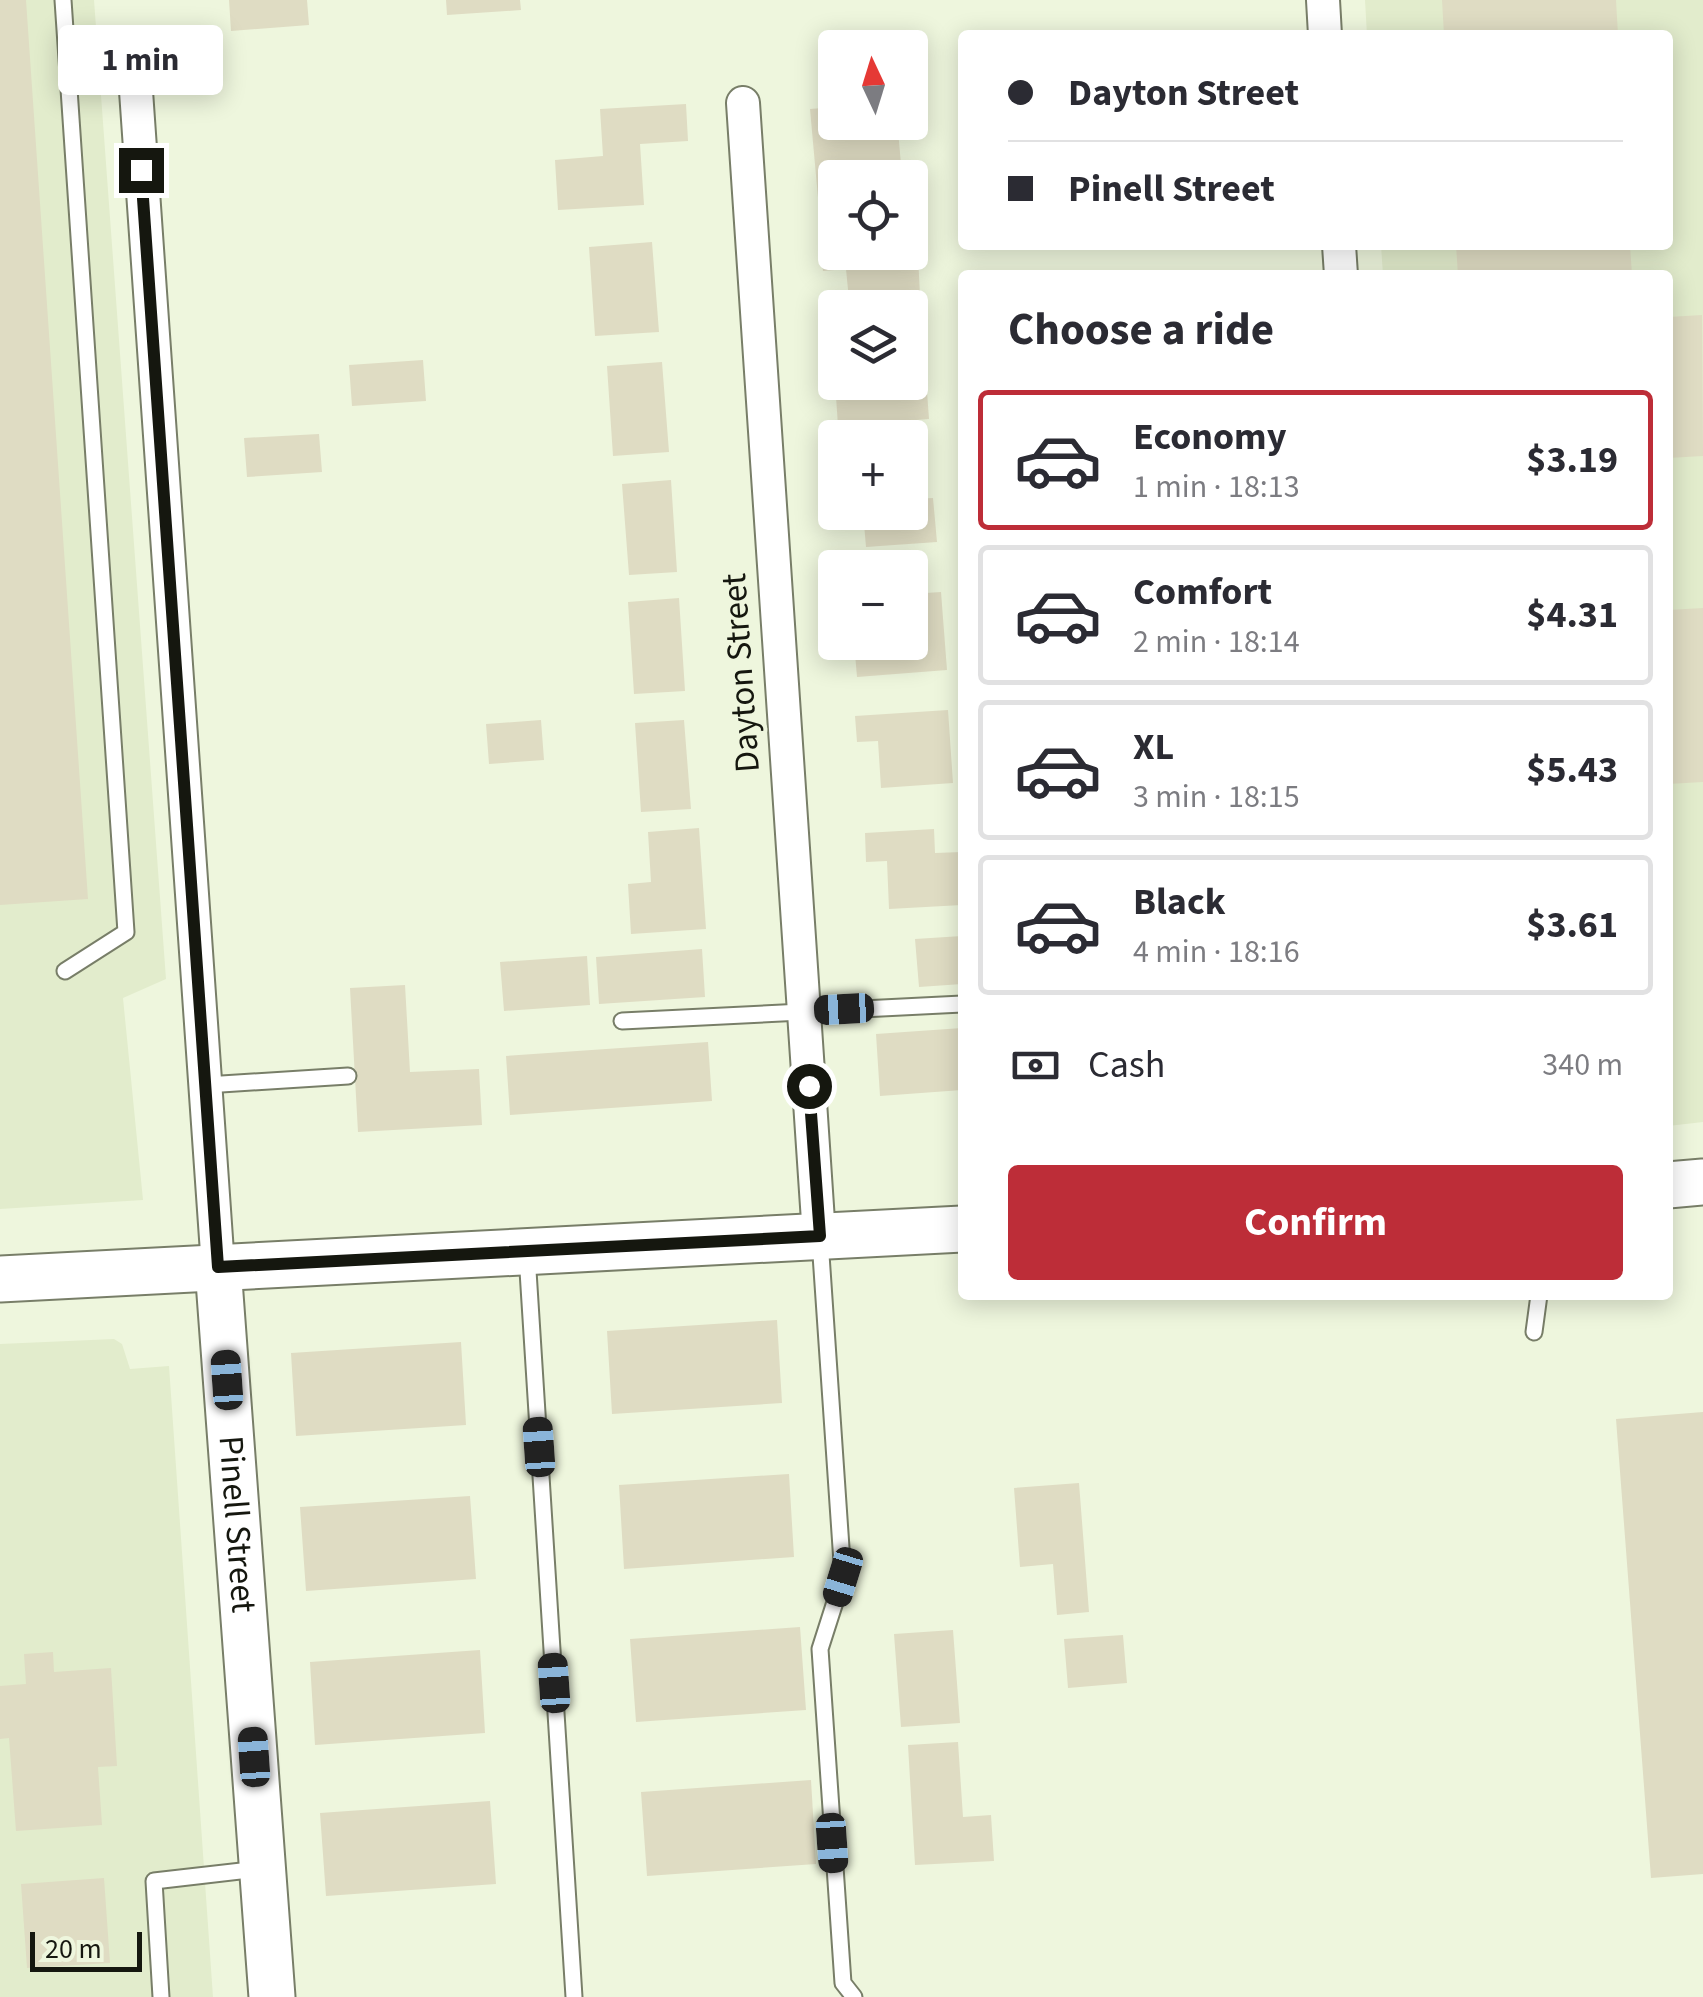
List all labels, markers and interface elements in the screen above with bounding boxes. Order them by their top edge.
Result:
callout: 1 min [58,25,224,95]
north arrow [818,30,928,140]
map controls [818,30,928,660]
text: 1 min [102,37,179,83]
text: Dayton Street [1068,66,1299,120]
route end [119,148,164,193]
button: locate [818,160,928,270]
text: Pinell Street [1068,162,1275,216]
button: layers [818,290,928,400]
text: Choose a ride [1008,298,1274,362]
text: Economy [1133,410,1286,464]
icon: car [1013,415,1103,505]
button: + [818,420,928,530]
text: $3.19 [1526,433,1618,487]
text: 1 min · 18:13 [1133,464,1300,510]
button: − [818,550,928,660]
text: Comfort [1133,565,1272,619]
icon: car [1013,570,1103,660]
street label: Dayton Street [709,572,773,774]
text: $4.31 [1526,588,1618,642]
text: 2 min · 18:14 [1133,619,1300,665]
text: XL [1133,720,1174,774]
icon: car [1013,725,1103,815]
text: $5.43 [1526,743,1618,797]
text: 3 min · 18:15 [1133,774,1300,820]
text: Black [1133,875,1226,929]
icon: car [1013,880,1103,970]
text: $3.61 [1526,898,1618,952]
text: 4 min · 18:16 [1133,929,1300,975]
car [813,992,875,1026]
icon: cash [1008,1038,1063,1093]
text: Cash [1088,1038,1165,1092]
text: 340 m [1542,1042,1623,1088]
route start [787,1064,832,1109]
button: Confirm [1008,1165,1623,1280]
car [210,1349,244,1411]
car [522,1416,556,1478]
street label: Pinell Street [206,1434,269,1615]
car [820,1544,866,1610]
car [537,1652,571,1714]
car [237,1726,271,1788]
car [815,1812,849,1874]
scale bar [30,1927,142,1972]
text: 20 m [45,1929,102,1969]

